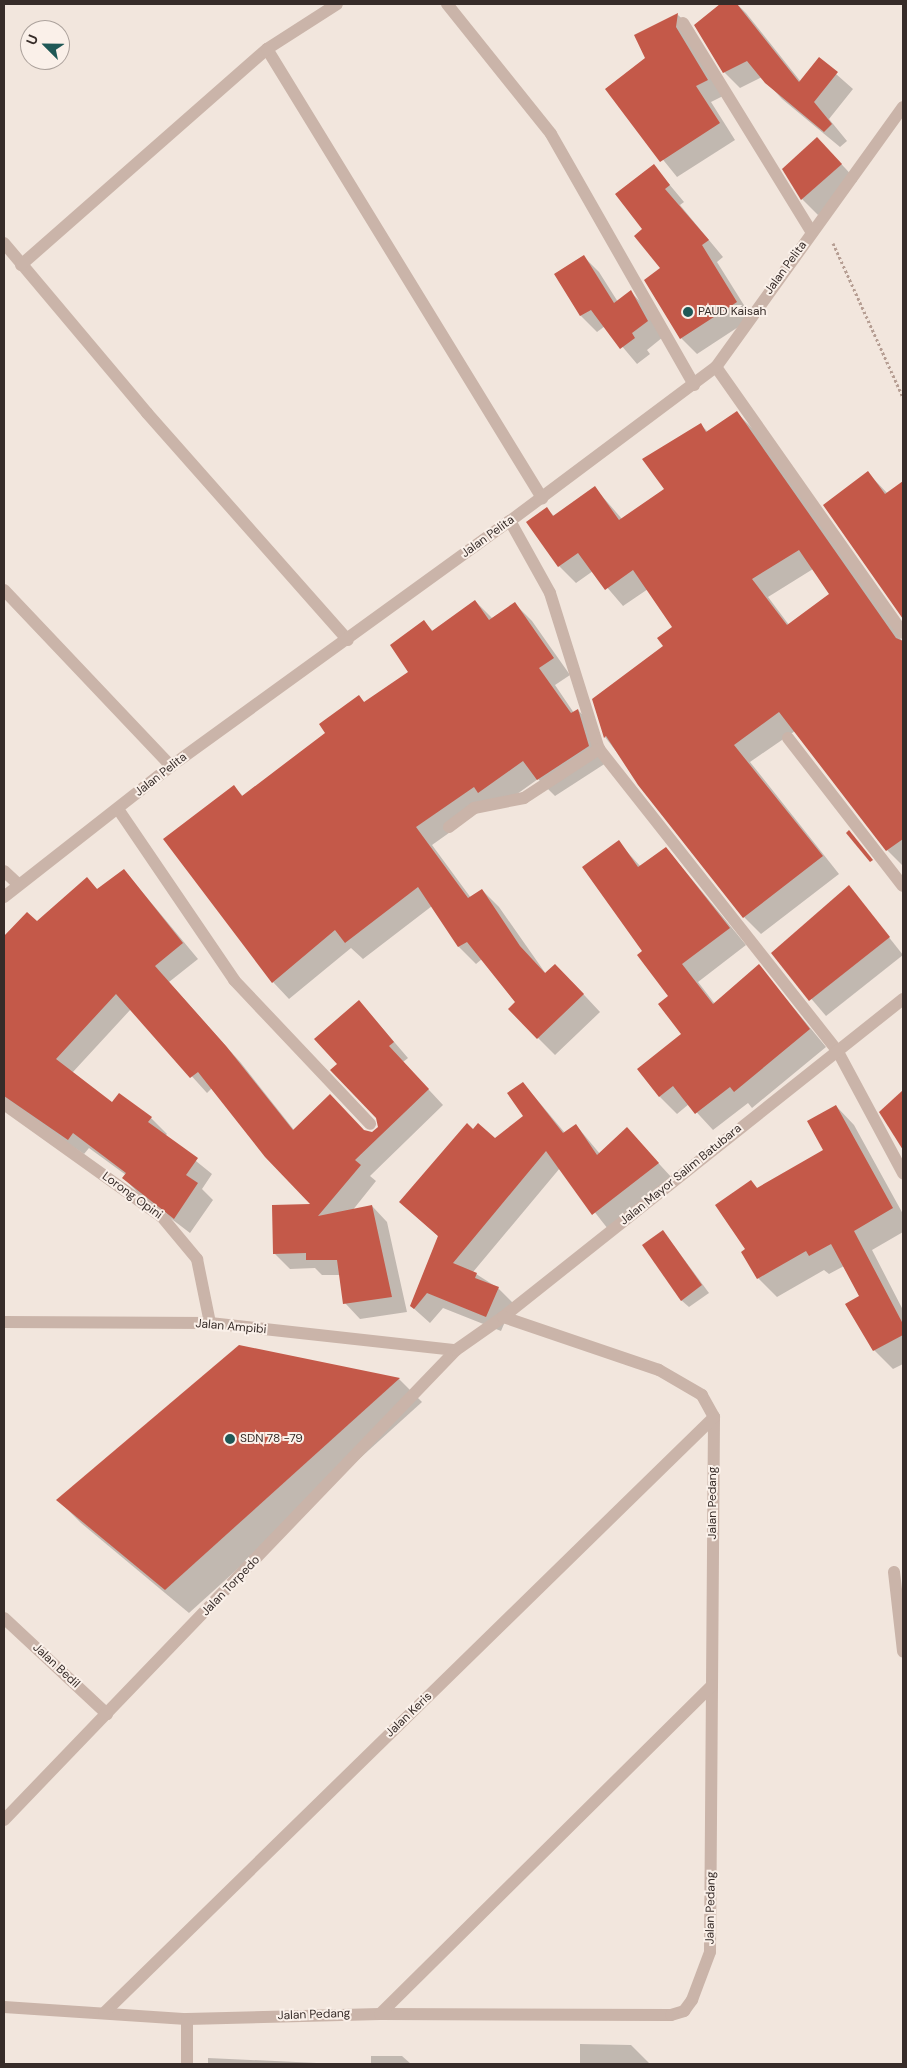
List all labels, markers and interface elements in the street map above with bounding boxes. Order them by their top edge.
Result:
north arrow [20,20,70,70]
text: U [22,32,42,47]
street label: Jalan Pelita [762,239,810,297]
place label: PAUD Kaisah [698,305,766,319]
marker: PAUD Kaisah [682,306,694,318]
street label: Jalan Pelita [459,513,517,561]
street label: Jalan Pelita [132,750,190,800]
street label: Jalan Mayor Salim Batubara [617,1122,745,1228]
street label: Lorong Opini [99,1169,165,1223]
street label: Jalan Ampibi [195,1317,267,1337]
place label: SDN 78 -79 [240,1432,303,1446]
marker: SDN 78 -79 [224,1433,236,1445]
street label: Jalan Pedang [706,1467,720,1539]
street label: Jalan Torpedo [199,1553,263,1619]
street label: Jalan Bedil [30,1641,82,1691]
street label: Jalan Keris [383,1689,435,1741]
street label: Jalan Pedang [703,1871,719,1945]
street label: Jalan Pedang [277,2007,351,2023]

